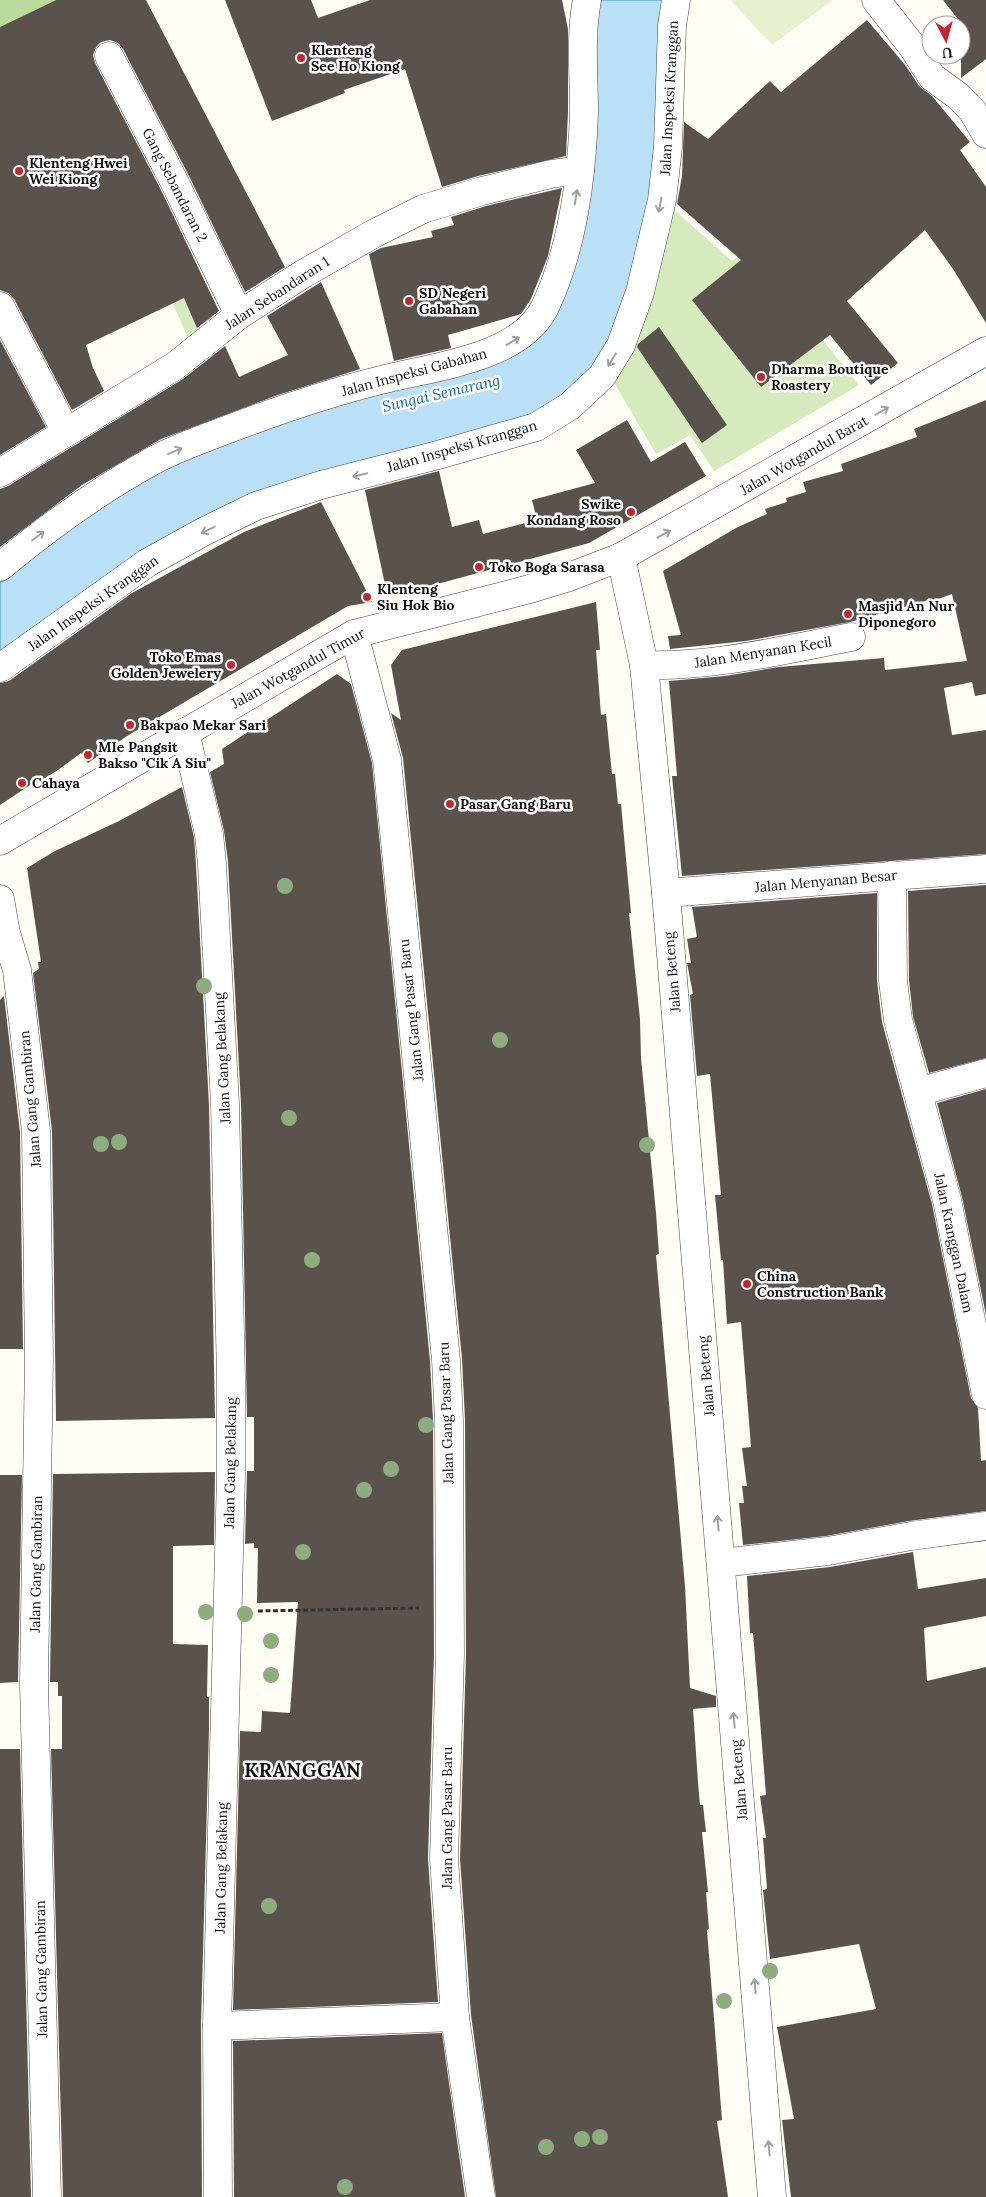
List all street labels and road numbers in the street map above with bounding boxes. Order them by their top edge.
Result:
street label: Jalan Inspeksi Kranggan [656,20,682,177]
street label: Gang Sebandaran 2 [138,125,212,245]
street label: Jalan Sebandaran 1 [221,253,333,334]
street label: Jalan Inspeksi Gabahan [338,344,489,400]
street label: Jalan Wotgandul Barat [736,411,872,499]
street label: Jalan Inspeksi Kranggan [384,416,539,476]
street label: Jalan Inspeksi Kranggan [24,551,162,655]
street label: Jalan Wotgandul Timur [227,624,368,713]
street label: Jalan Menyanan Kecil [692,632,833,672]
street label: Jalan Menyanan Besar [753,866,898,896]
street label: Jalan Beteng [659,931,685,1014]
street label: Jalan Gang Pasar Baru [395,938,428,1083]
street label: Jalan Gang Belakang [210,992,234,1125]
street label: Jalan Gang Gambiran [15,1029,45,1169]
street label: Jalan Kranggan Dalam [930,1170,978,1315]
street label: Jalan Beteng [693,1335,719,1418]
street label: Jalan Gang Pasar Baru [435,1341,458,1486]
street label: Jalan Gang Belakang [220,1397,240,1530]
street label: Jalan Gang Gambiran [26,1495,46,1634]
street label: Jalan Beteng [726,1739,752,1822]
street label: Jalan Gang Pasar Baru [438,1747,456,1890]
street label: Jalan Gang Belakang [211,1802,231,1935]
street label: Jalan Gang Gambiran [31,1900,51,2039]

